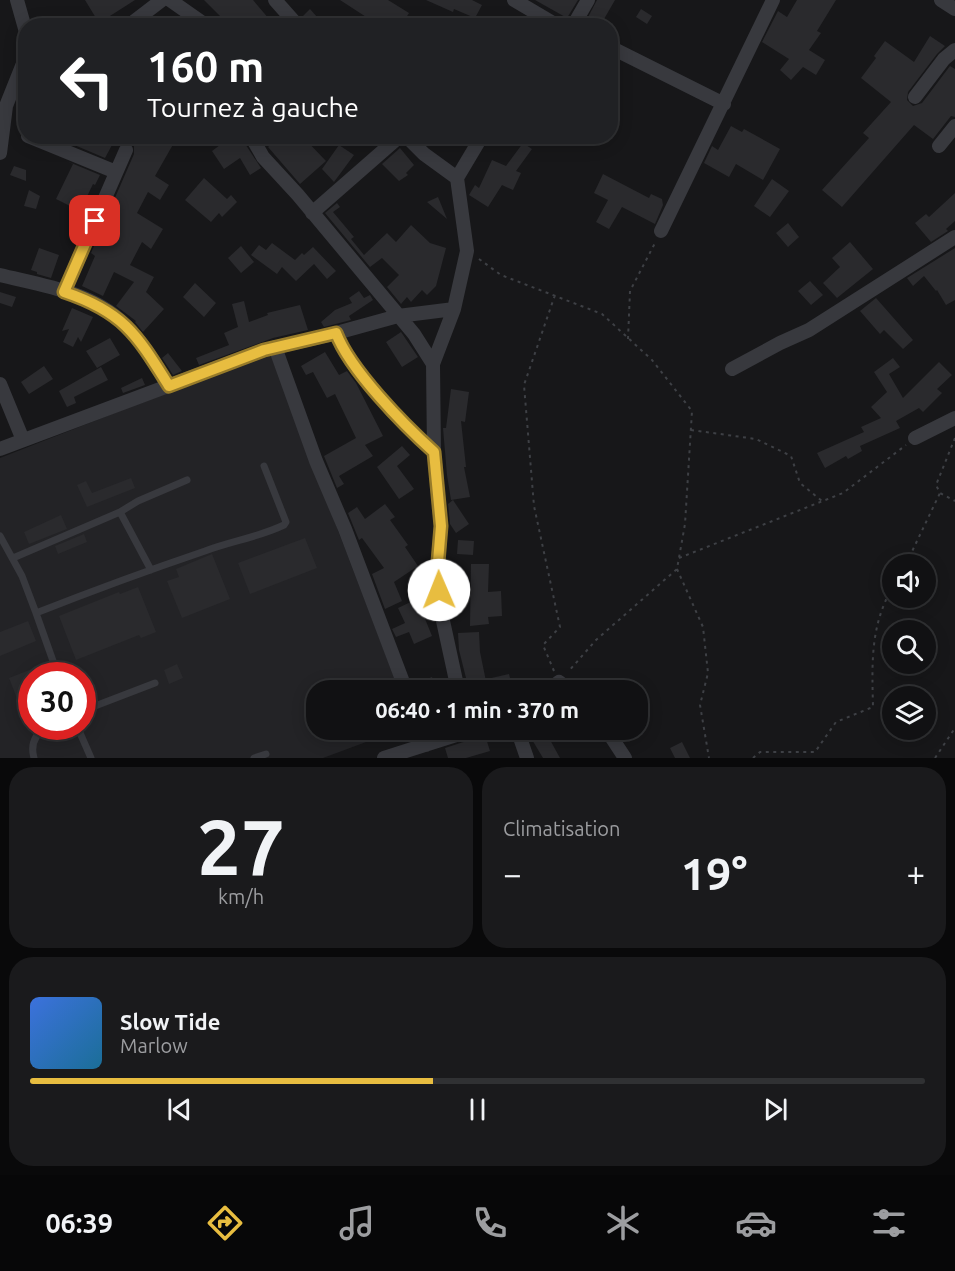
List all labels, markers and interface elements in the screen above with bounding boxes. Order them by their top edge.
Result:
icon: left [48,42,126,120]
text: 160 m [147,43,264,90]
text: Tournez à gauche [147,92,359,122]
pin [69,195,120,246]
icon: arrive [78,204,111,237]
map controls [882,554,936,740]
button: sound [882,554,936,608]
position arrow [407,558,471,622]
button: search [882,620,936,674]
speed limit sign: 30 [18,662,96,740]
button: layers [882,686,936,740]
text: 06:40 · 1 min · 370 m [375,697,579,722]
text: 27 [197,802,285,890]
text: Climatisation [503,817,620,840]
text: 19° [681,848,747,899]
text: − [503,855,522,892]
text: + [906,855,925,892]
text: km/h [218,885,264,908]
text: Slow Tide [120,1009,220,1034]
text: Marlow [120,1034,188,1057]
icon: previous [163,1093,196,1126]
icon: pause [461,1093,494,1126]
icon: next [759,1093,792,1126]
icon: directions [204,1202,246,1244]
icon: music [336,1202,378,1244]
icon: phone [469,1202,511,1244]
icon: climate [602,1202,644,1244]
icon: car [735,1202,777,1244]
icon: filters [868,1202,910,1244]
text: 06:39 [45,1208,113,1238]

